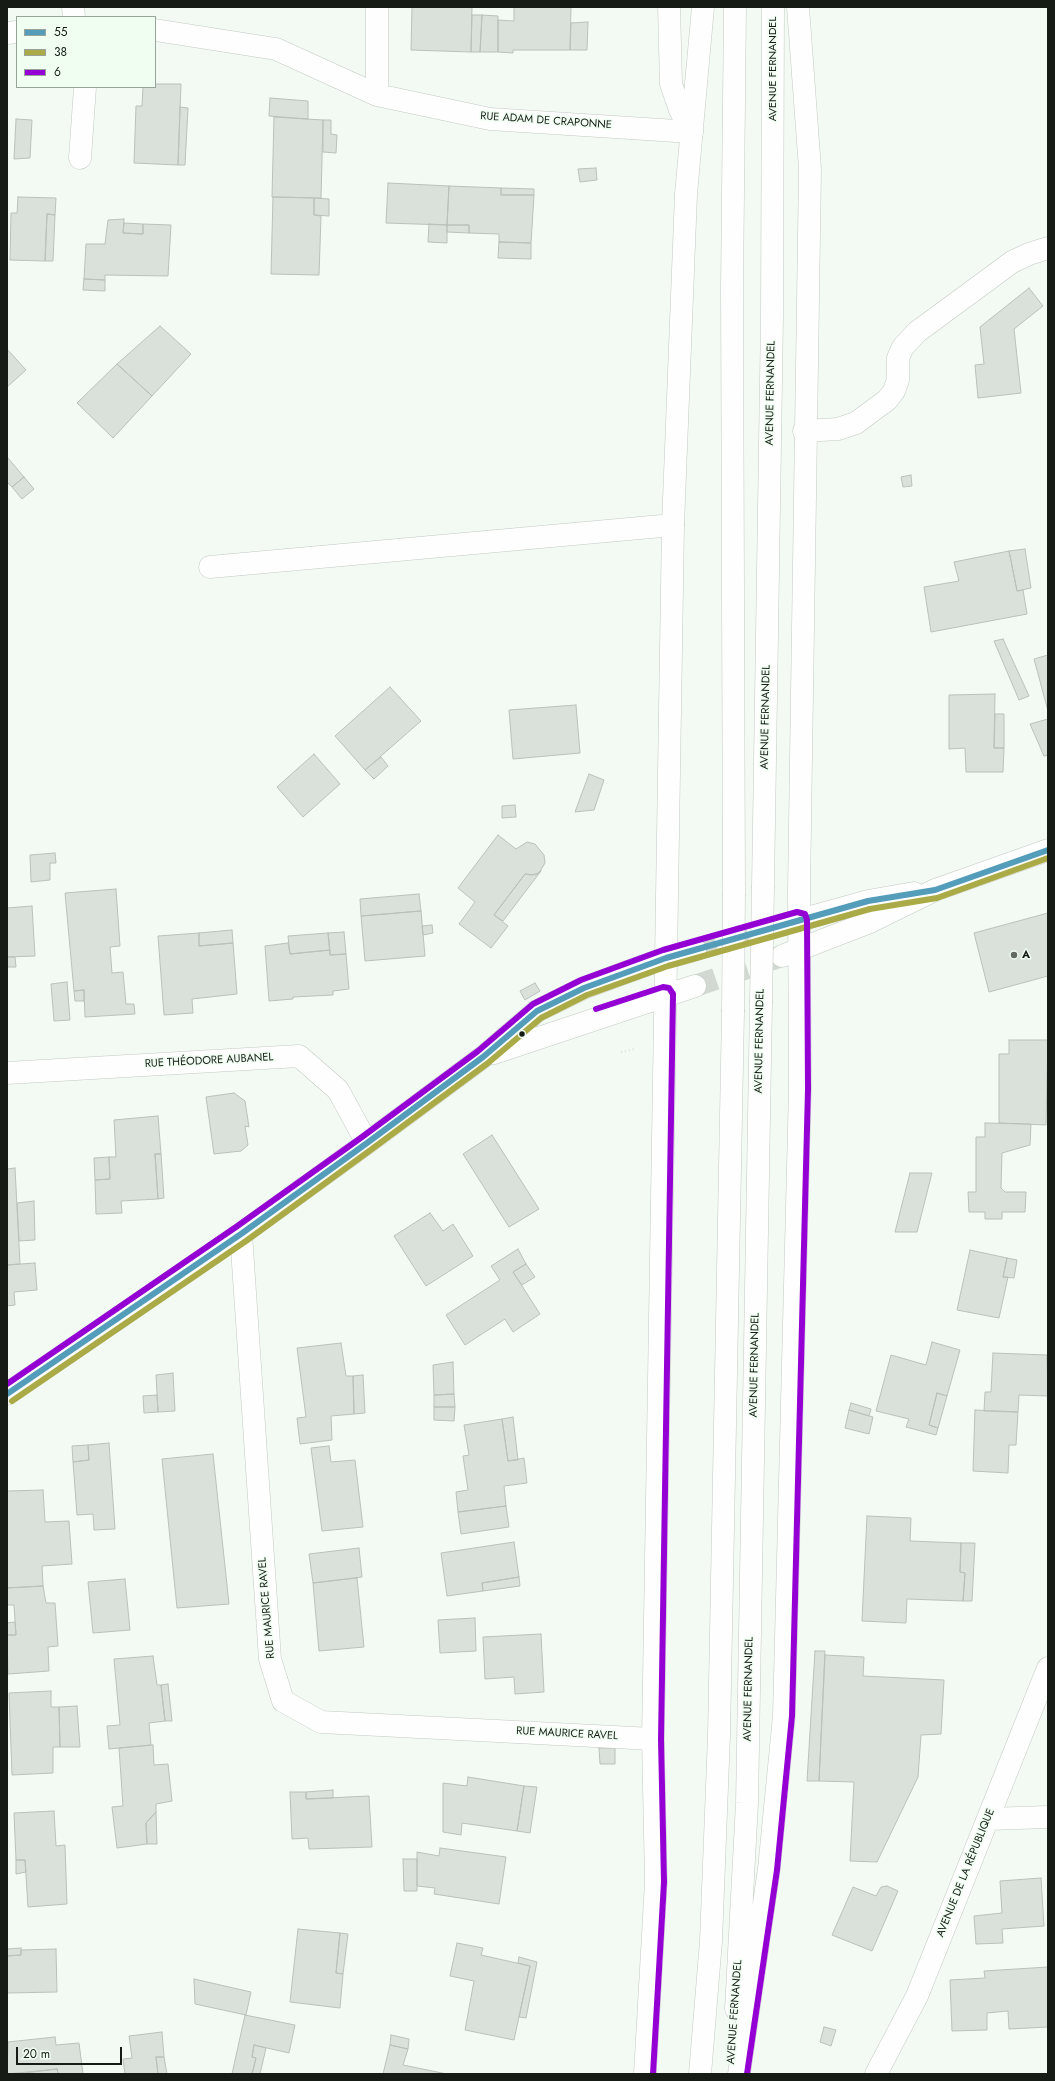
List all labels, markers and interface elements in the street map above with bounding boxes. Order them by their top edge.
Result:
legend [16,16,156,88]
street label: AVENUE FERNANDEL [766,17,780,121]
text: 55 [54,23,68,41]
text: 38 [54,43,67,61]
text: 6 [54,63,61,81]
street label: RUE ADAM DE CRAPONNE [480,110,612,132]
street label: AVENUE FERNANDEL [763,341,779,445]
street label: AVENUE FERNANDEL [758,665,774,769]
place label: A [1022,948,1030,962]
marker: A [1009,950,1019,960]
street label: AVENUE FERNANDEL [752,989,768,1093]
unlabelled marker [517,1029,527,1039]
street label: RUE THÉODORE AUBANEL [144,1051,274,1071]
street label: AVENUE FERNANDEL [747,1313,763,1417]
street label: RUE MAURICE RAVEL [256,1557,278,1659]
street label: AVENUE FERNANDEL [741,1637,757,1741]
street label: RUE MAURICE RAVEL [516,1725,618,1743]
street label: AVENUE DE LA RÉPUBLIQUE [934,1807,998,1939]
street label: AVENUE FERNANDEL [725,1959,745,2065]
scale bar [18,2039,124,2065]
text: 20 m [23,2045,50,2063]

